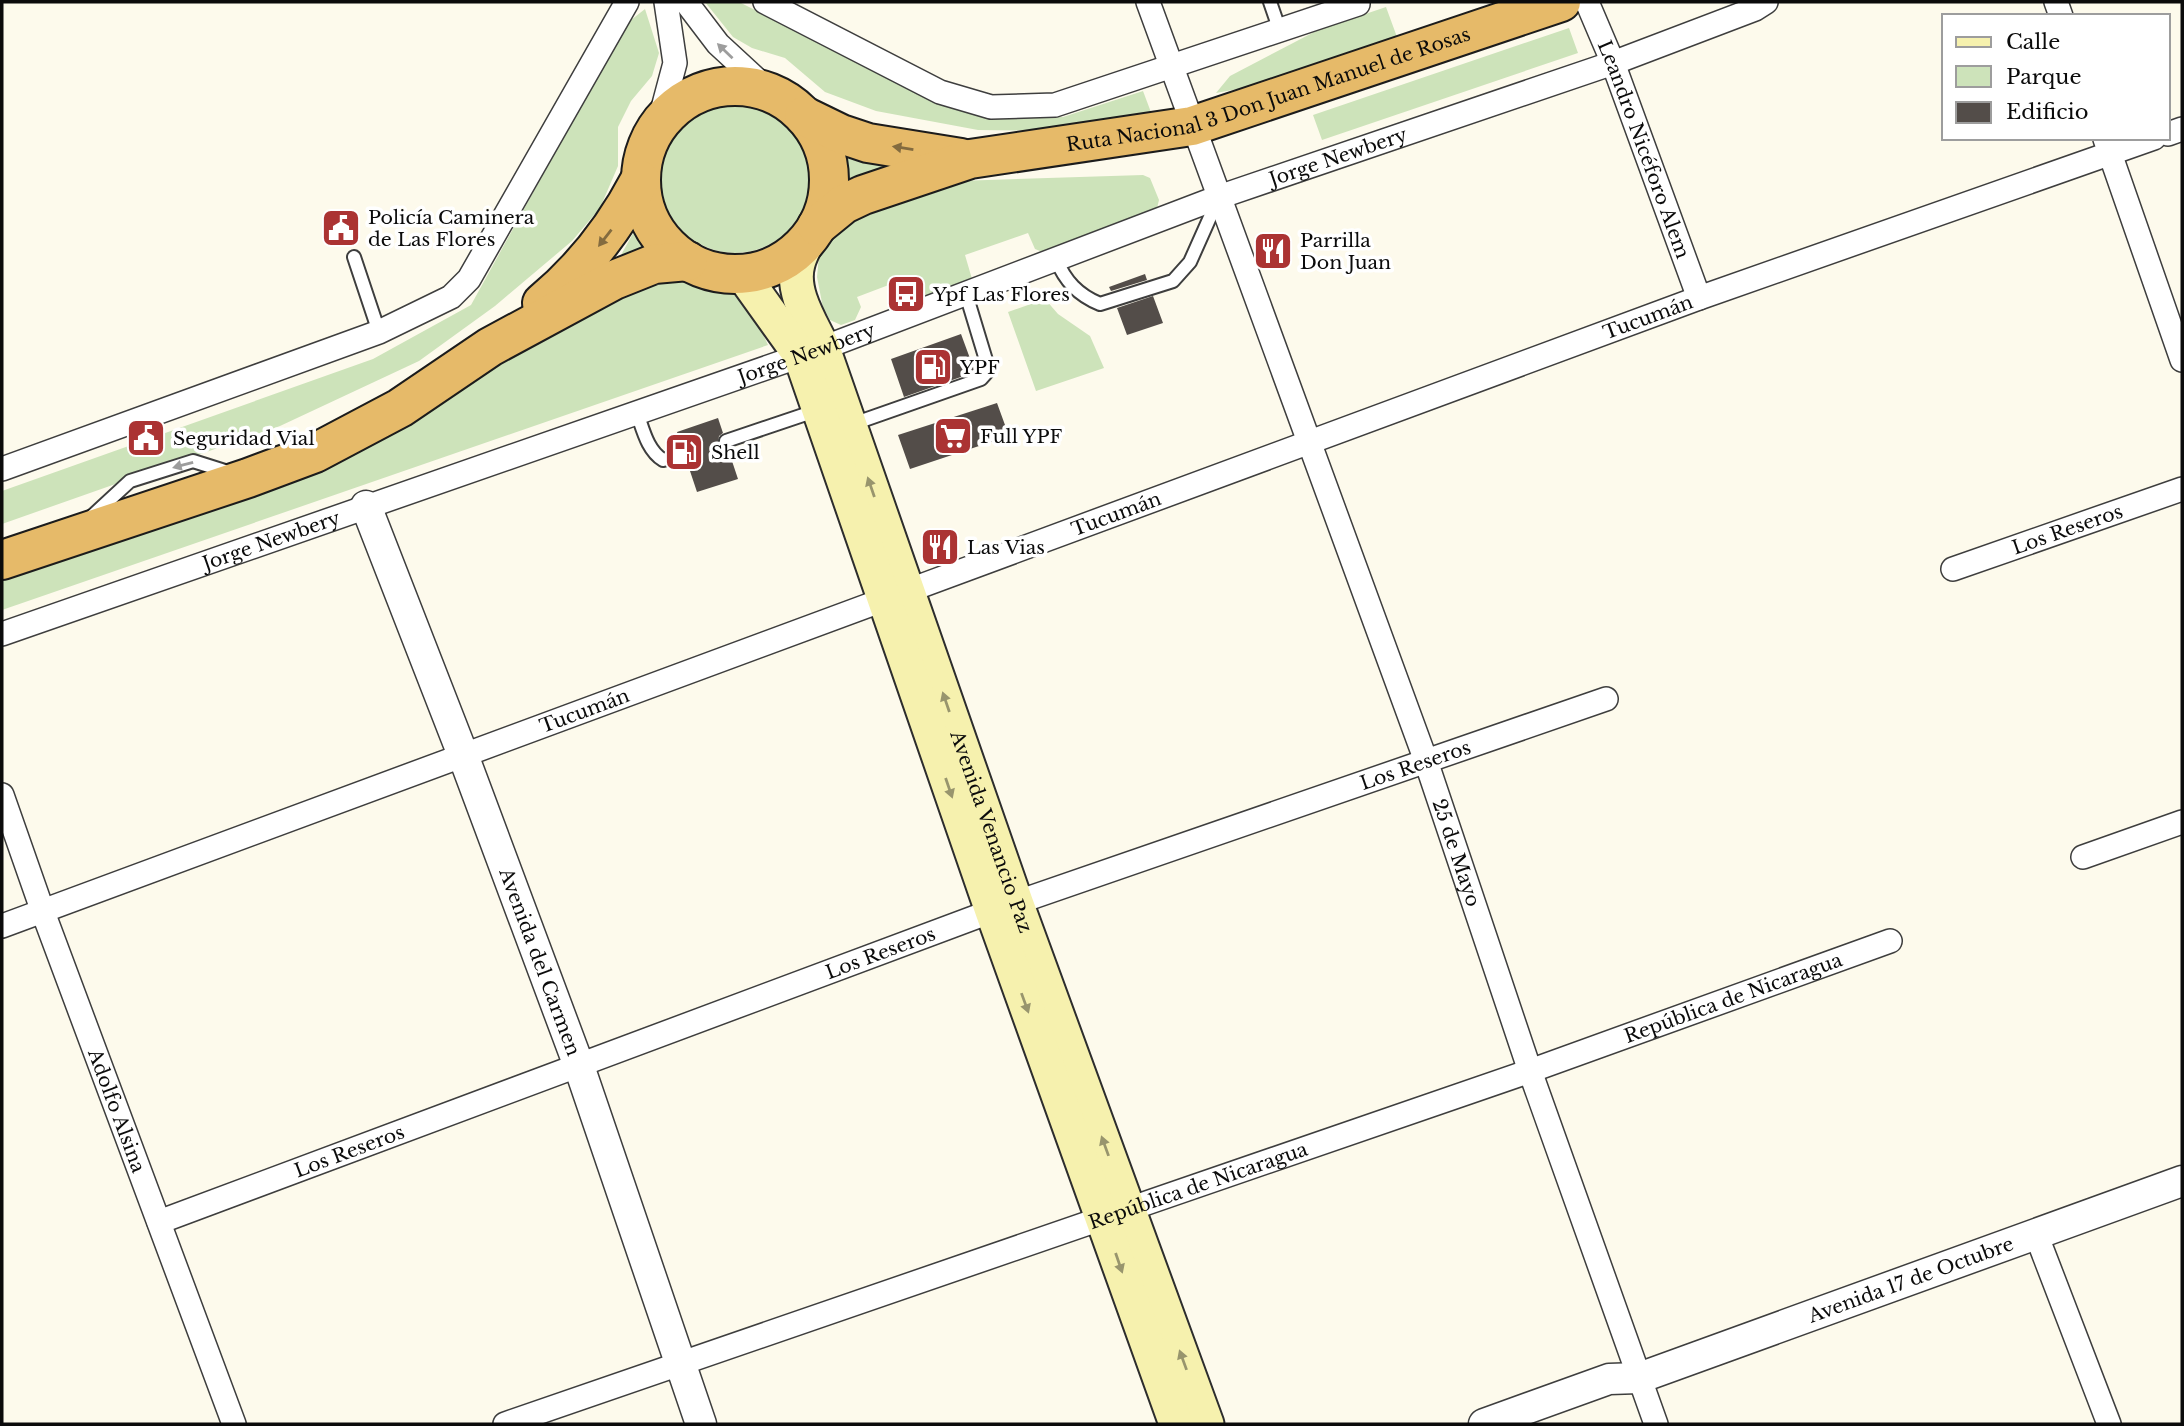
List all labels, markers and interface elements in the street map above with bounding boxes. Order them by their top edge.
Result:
legend [1942,14,2170,140]
street label: Ruta Nacional 3 Don Juan Manuel de Rosas [1065,22,1473,157]
text: Calle [2006,29,2060,55]
street label: Leandro Nicéforo Alem [1593,37,1694,262]
one-way arrow [717,42,734,59]
text: Parque [2006,64,2081,90]
text: Edificio [2006,99,2088,125]
street label: Jorge Newbery [1263,123,1410,192]
one-way arrow [892,143,914,154]
place label: Policía Caminera de Las Flores [368,206,535,251]
public building icon: Policía Caminera de Las Flores [320,207,362,249]
one-way arrow [598,229,612,247]
place label: Parrilla Don Juan [1300,229,1391,274]
restaurant icon: Parrilla Don Juan [1252,230,1294,272]
bus stop icon: Ypf Las Flores [885,273,927,315]
place label: Ypf Las Flores [932,283,1070,306]
street label: Tucumán [1600,290,1696,344]
street label: Jorge Newbery [732,318,878,390]
fuel station icon: YPF [912,346,954,388]
place label: YPF [959,356,1000,379]
supermarket icon: Full YPF [932,415,974,457]
public building icon: Seguridad Vial [125,417,167,459]
place label: Full YPF [980,425,1063,448]
place label: Seguridad Vial [173,427,315,450]
fuel station icon: Shell [663,431,705,473]
place label: Shell [711,441,760,464]
one-way arrow [172,460,194,471]
one-way arrow [865,476,876,497]
street label: Tucumán [1068,487,1164,541]
street label: Los Reseros [2009,500,2126,559]
street label: Jorge Newbery [197,506,343,576]
restaurant icon: Las Vias [919,526,961,568]
place label: Las Vias [967,536,1045,559]
street label: Tucumán [537,684,633,738]
one-way arrow [940,691,951,712]
street label: Avenida Venancio Paz [945,727,1037,936]
street label: Los Reseros [1357,736,1474,795]
one-way arrow [944,778,955,799]
street label: 25 de Mayo [1428,796,1485,910]
street label: Avenida del Carmen [494,864,585,1059]
street label: Los Reseros [822,922,939,984]
street label: República de Nicaragua [1621,948,1846,1048]
one-way arrow [1020,992,1031,1013]
street label: Adolfo Alsina [83,1045,150,1176]
street label: Los Reseros [291,1120,408,1182]
one-way arrow [1099,1136,1110,1157]
street label: República de Nicaragua [1086,1137,1311,1234]
street label: Avenida 17 de Octubre [1804,1232,2017,1328]
one-way arrow [1114,1252,1125,1273]
one-way arrow [1177,1350,1188,1371]

